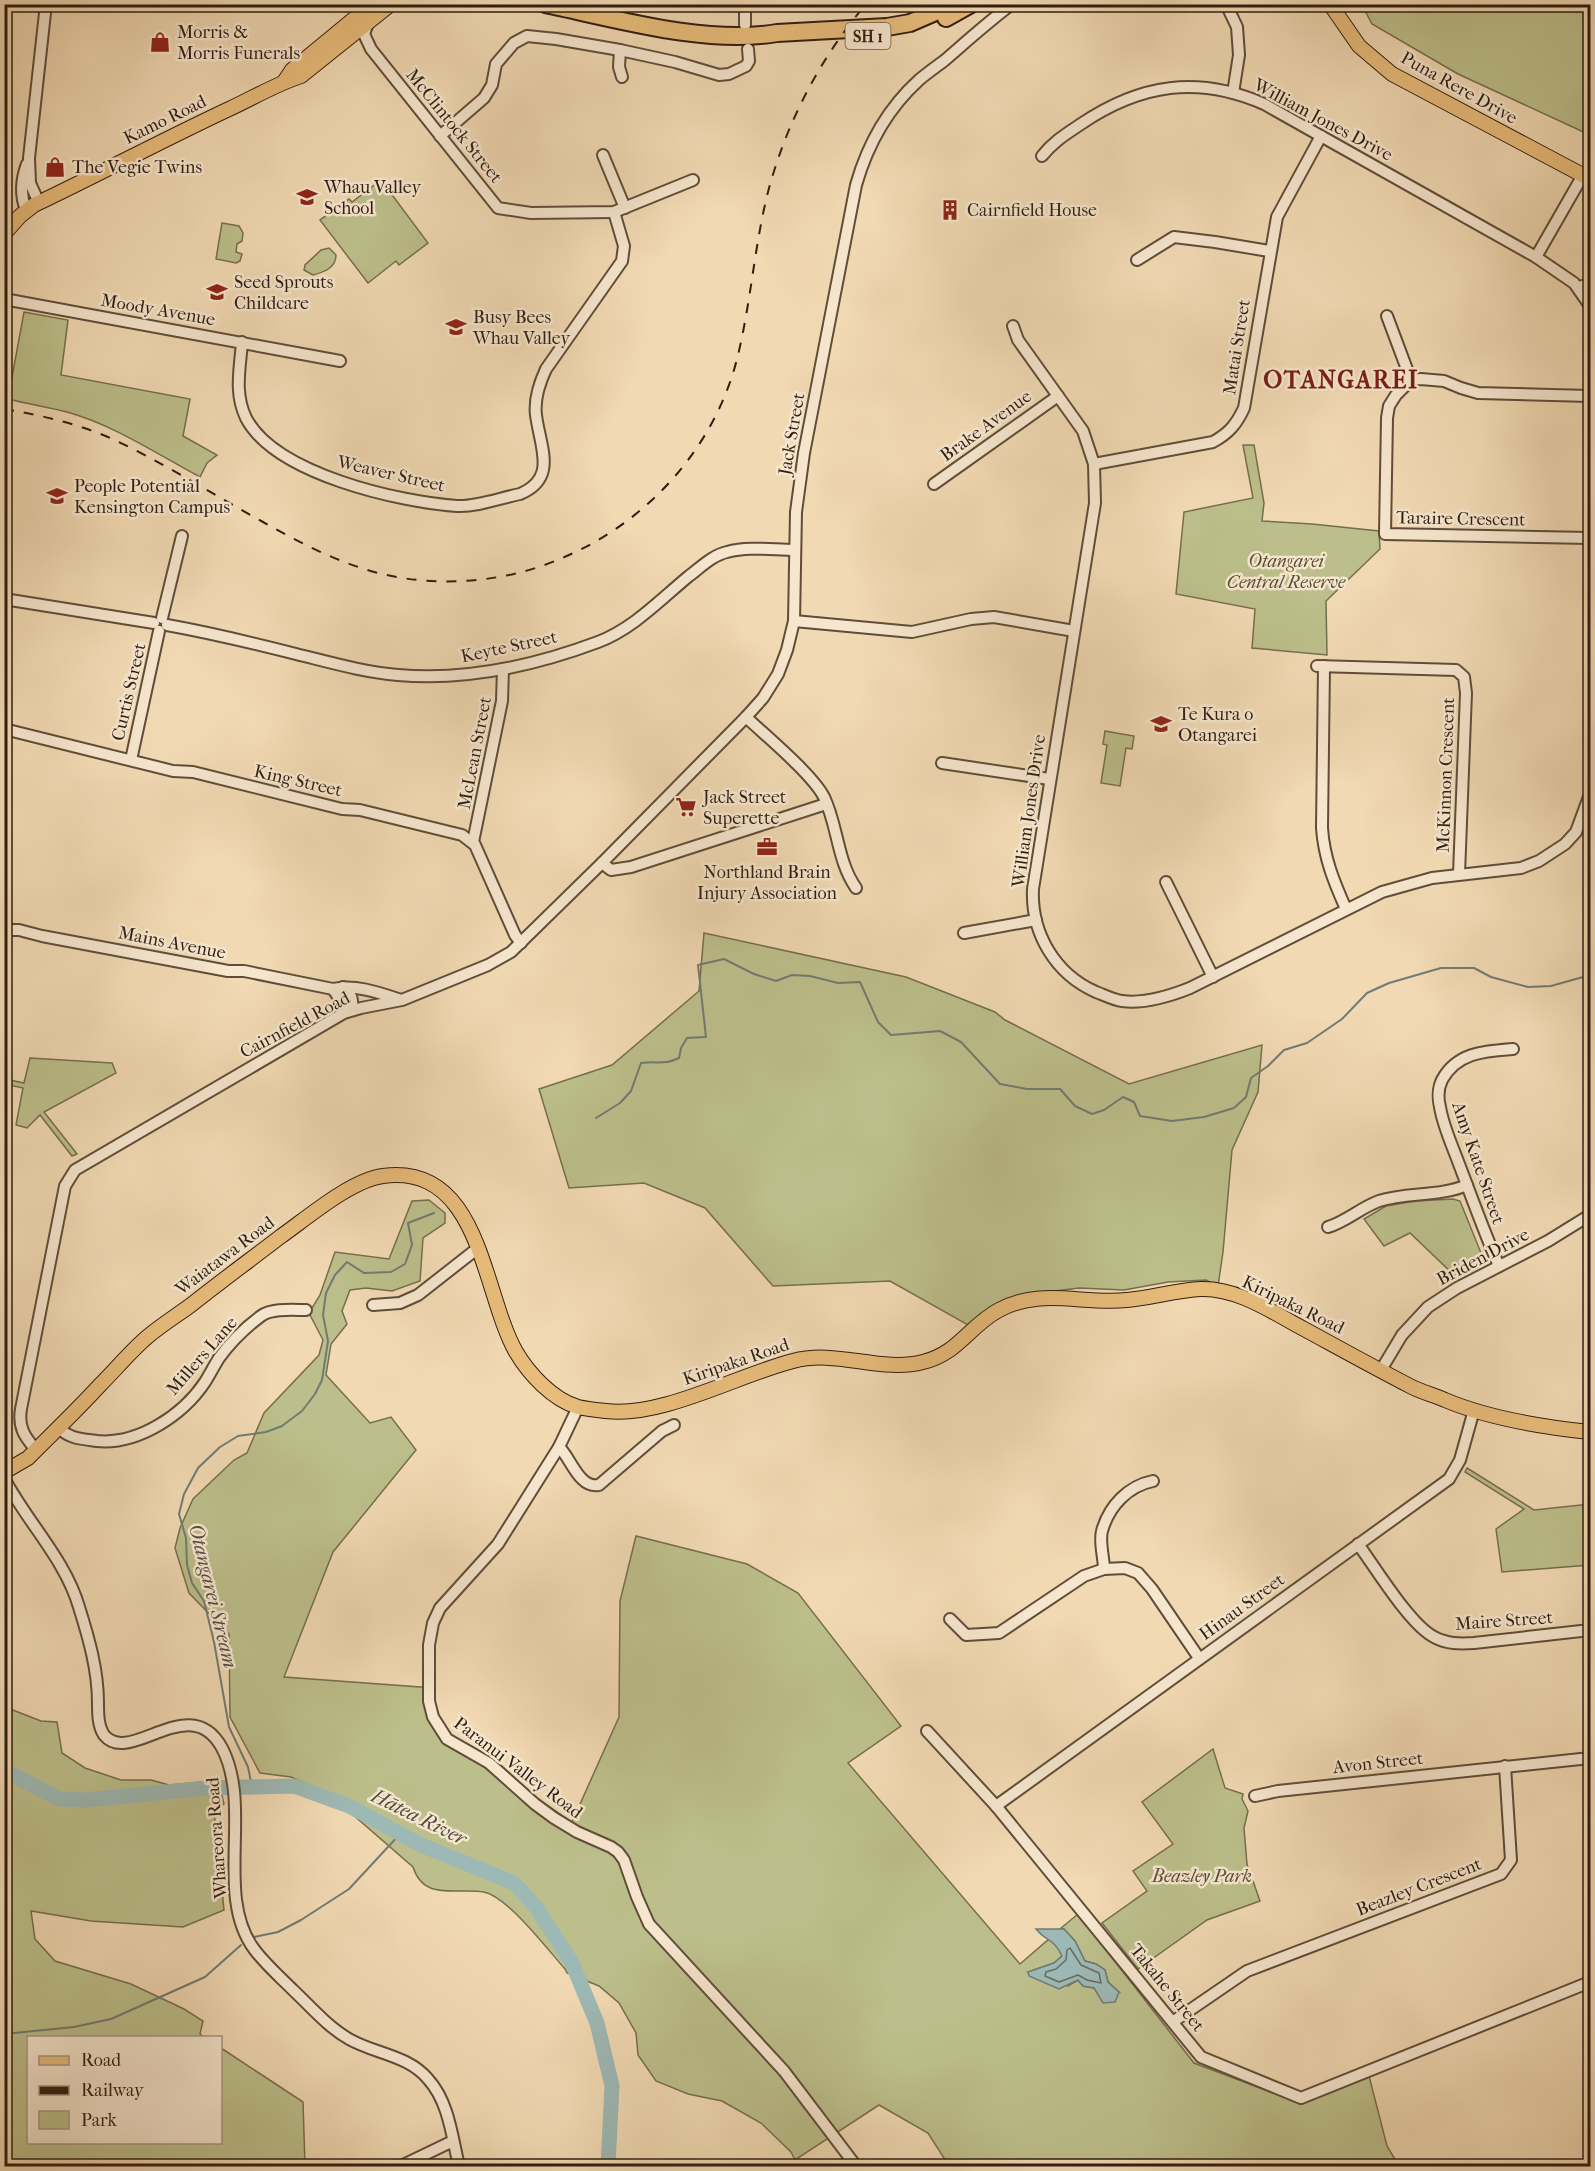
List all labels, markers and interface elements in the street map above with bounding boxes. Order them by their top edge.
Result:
place label: Morris & Morris Funerals [177,22,300,64]
road number: SH 1 [846,23,890,49]
shop icon: Morris & Morris Funerals [148,30,172,54]
street label: Puna Rere Drive [1397,47,1521,129]
street label: McClintock Street [401,65,507,188]
street label: William Jones Drive [1249,74,1396,166]
street label: Kamo Road [120,91,210,149]
shop icon: The Vegie Twins [43,155,67,179]
place label: The Vegie Twins [72,157,202,178]
place label: Whau Valley School [323,177,422,219]
school or university icon: Whau Valley School [295,185,319,209]
building icon: Cairnfield House [938,198,962,222]
place label: Cairnfield House [967,200,1097,221]
place label: Seed Sprouts Childcare [234,272,334,314]
school or university icon: Seed Sprouts Childcare [205,280,229,304]
street label: Moody Avenue [99,290,217,330]
street label: Matai Street [1219,297,1255,396]
place label: Busy Bees Whau Valley [472,307,571,349]
school or university icon: Busy Bees Whau Valley [444,315,468,339]
district label: OTANGAREI [1263,366,1419,394]
street label: Brake Avenue [936,386,1036,466]
street label: Jack Street [774,391,810,479]
street label: Weaver Street [334,451,447,497]
place label: People Potential Kensington Campus [74,476,230,518]
school or university icon: People Potential Kensington Campus [45,484,69,508]
street label: Taraire Crescent [1396,507,1526,531]
park label: Otangarei Central Reserve [1227,551,1346,593]
street label: Keyte Street [459,626,560,667]
street label: Curtis Street [108,640,151,743]
street label: McLean Street [454,694,496,811]
street label: McKinnon Crescent [1433,696,1459,853]
place label: Te Kura o Otangarei [1178,704,1258,746]
school or university icon: Te Kura o Otangarei [1149,712,1173,736]
street label: William Jones Drive [1008,733,1050,890]
street label: King Street [252,761,345,801]
place label: Jack Street Superette [701,787,787,829]
supermarket icon: Jack Street Superette [674,795,698,819]
office icon: Northland Brain Injury Association [755,835,779,859]
place label: Northland Brain Injury Association [697,862,838,904]
street label: Mains Avenue [116,922,228,964]
street label: Cairnfield Road [237,987,354,1063]
street label: Amy Kate Street [1447,1098,1509,1227]
street label: Waiatawa Road [171,1212,279,1301]
street label: Briden Drive [1433,1224,1533,1290]
street label: Kiripaka Road [1239,1271,1348,1339]
street label: Millers Lane [162,1312,242,1400]
street label: Kiripaka Road [680,1334,792,1390]
water label: Otangarei Stream [184,1522,242,1670]
street label: Hinau Street [1195,1569,1289,1645]
street label: Maire Street [1454,1607,1554,1635]
street label: Paranui Valley Road [450,1713,587,1823]
street label: Avon Street [1331,1748,1425,1778]
street label: Whareora Road [202,1776,232,1900]
water label: Hātea River [367,1784,472,1851]
street label: Beazley Crescent [1353,1853,1485,1921]
park label: Beazley Park [1151,1866,1252,1887]
street label: Takahe Street [1125,1940,1209,2037]
legend [27,2036,222,2144]
text: Road [81,2050,121,2071]
text: Railway [81,2080,145,2101]
text: Park [81,2110,118,2131]

